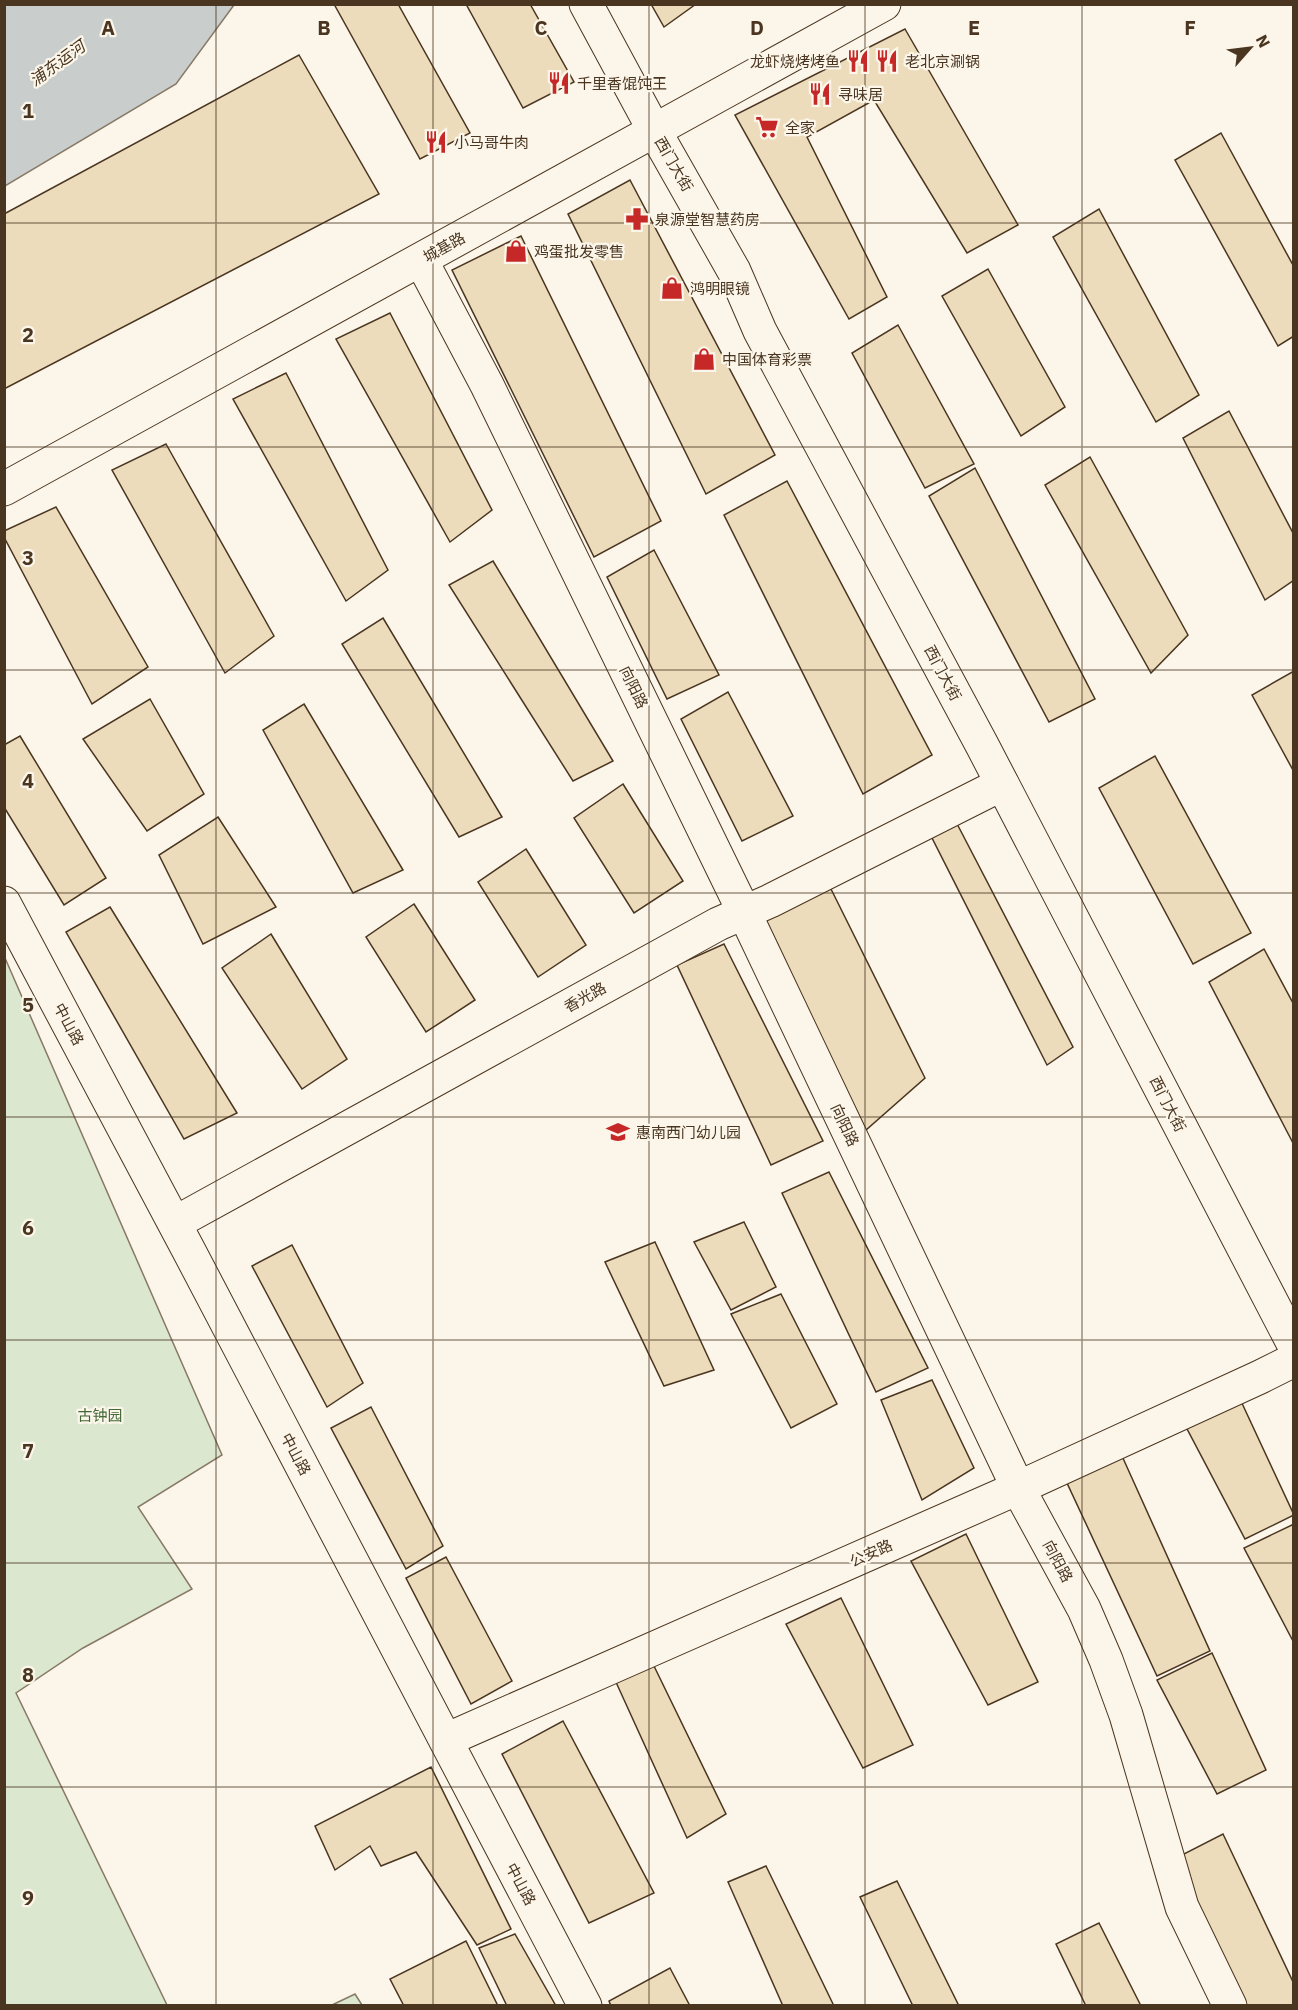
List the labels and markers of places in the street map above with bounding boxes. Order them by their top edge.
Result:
restaurant icon: 龙虾烧烤烤鱼 [845,48,871,74]
restaurant icon: 老北京涮锅 [874,48,900,74]
place label: 龙虾烧烤烤鱼 [750,52,840,71]
place label: 老北京涮锅 [905,52,980,71]
restaurant icon: 千里香馄饨王 [546,70,572,96]
place label: 千里香馄饨王 [577,74,667,93]
restaurant icon: 寻味居 [807,81,833,107]
place label: 寻味居 [838,85,883,104]
supermarket icon: 全家 [754,114,780,140]
place label: 全家 [785,118,815,137]
restaurant icon: 小马哥牛肉 [423,129,449,155]
place label: 小马哥牛肉 [454,133,529,152]
pharmacy icon: 泉源堂智慧药房 [624,206,650,232]
place label: 泉源堂智慧药房 [655,210,760,229]
shop icon: 鸡蛋批发零售 [503,238,529,264]
place label: 鸡蛋批发零售 [534,242,624,261]
shop icon: 鸿明眼镜 [659,275,685,301]
place label: 鸿明眼镜 [690,279,750,298]
shop icon: 中国体育彩票 [691,346,717,372]
place label: 中国体育彩票 [722,350,812,369]
school or university icon: 惠南西门幼儿园 [605,1119,631,1145]
place label: 惠南西门幼儿园 [636,1123,741,1142]

